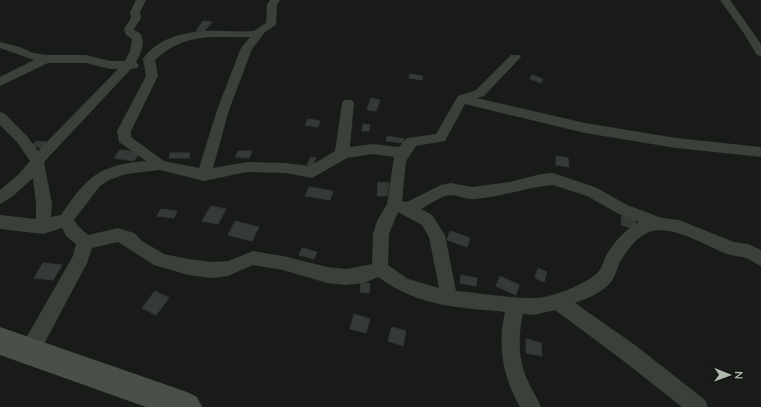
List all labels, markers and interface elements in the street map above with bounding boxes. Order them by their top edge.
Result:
north arrow [709,355,749,395]
text: N [731,371,746,379]

